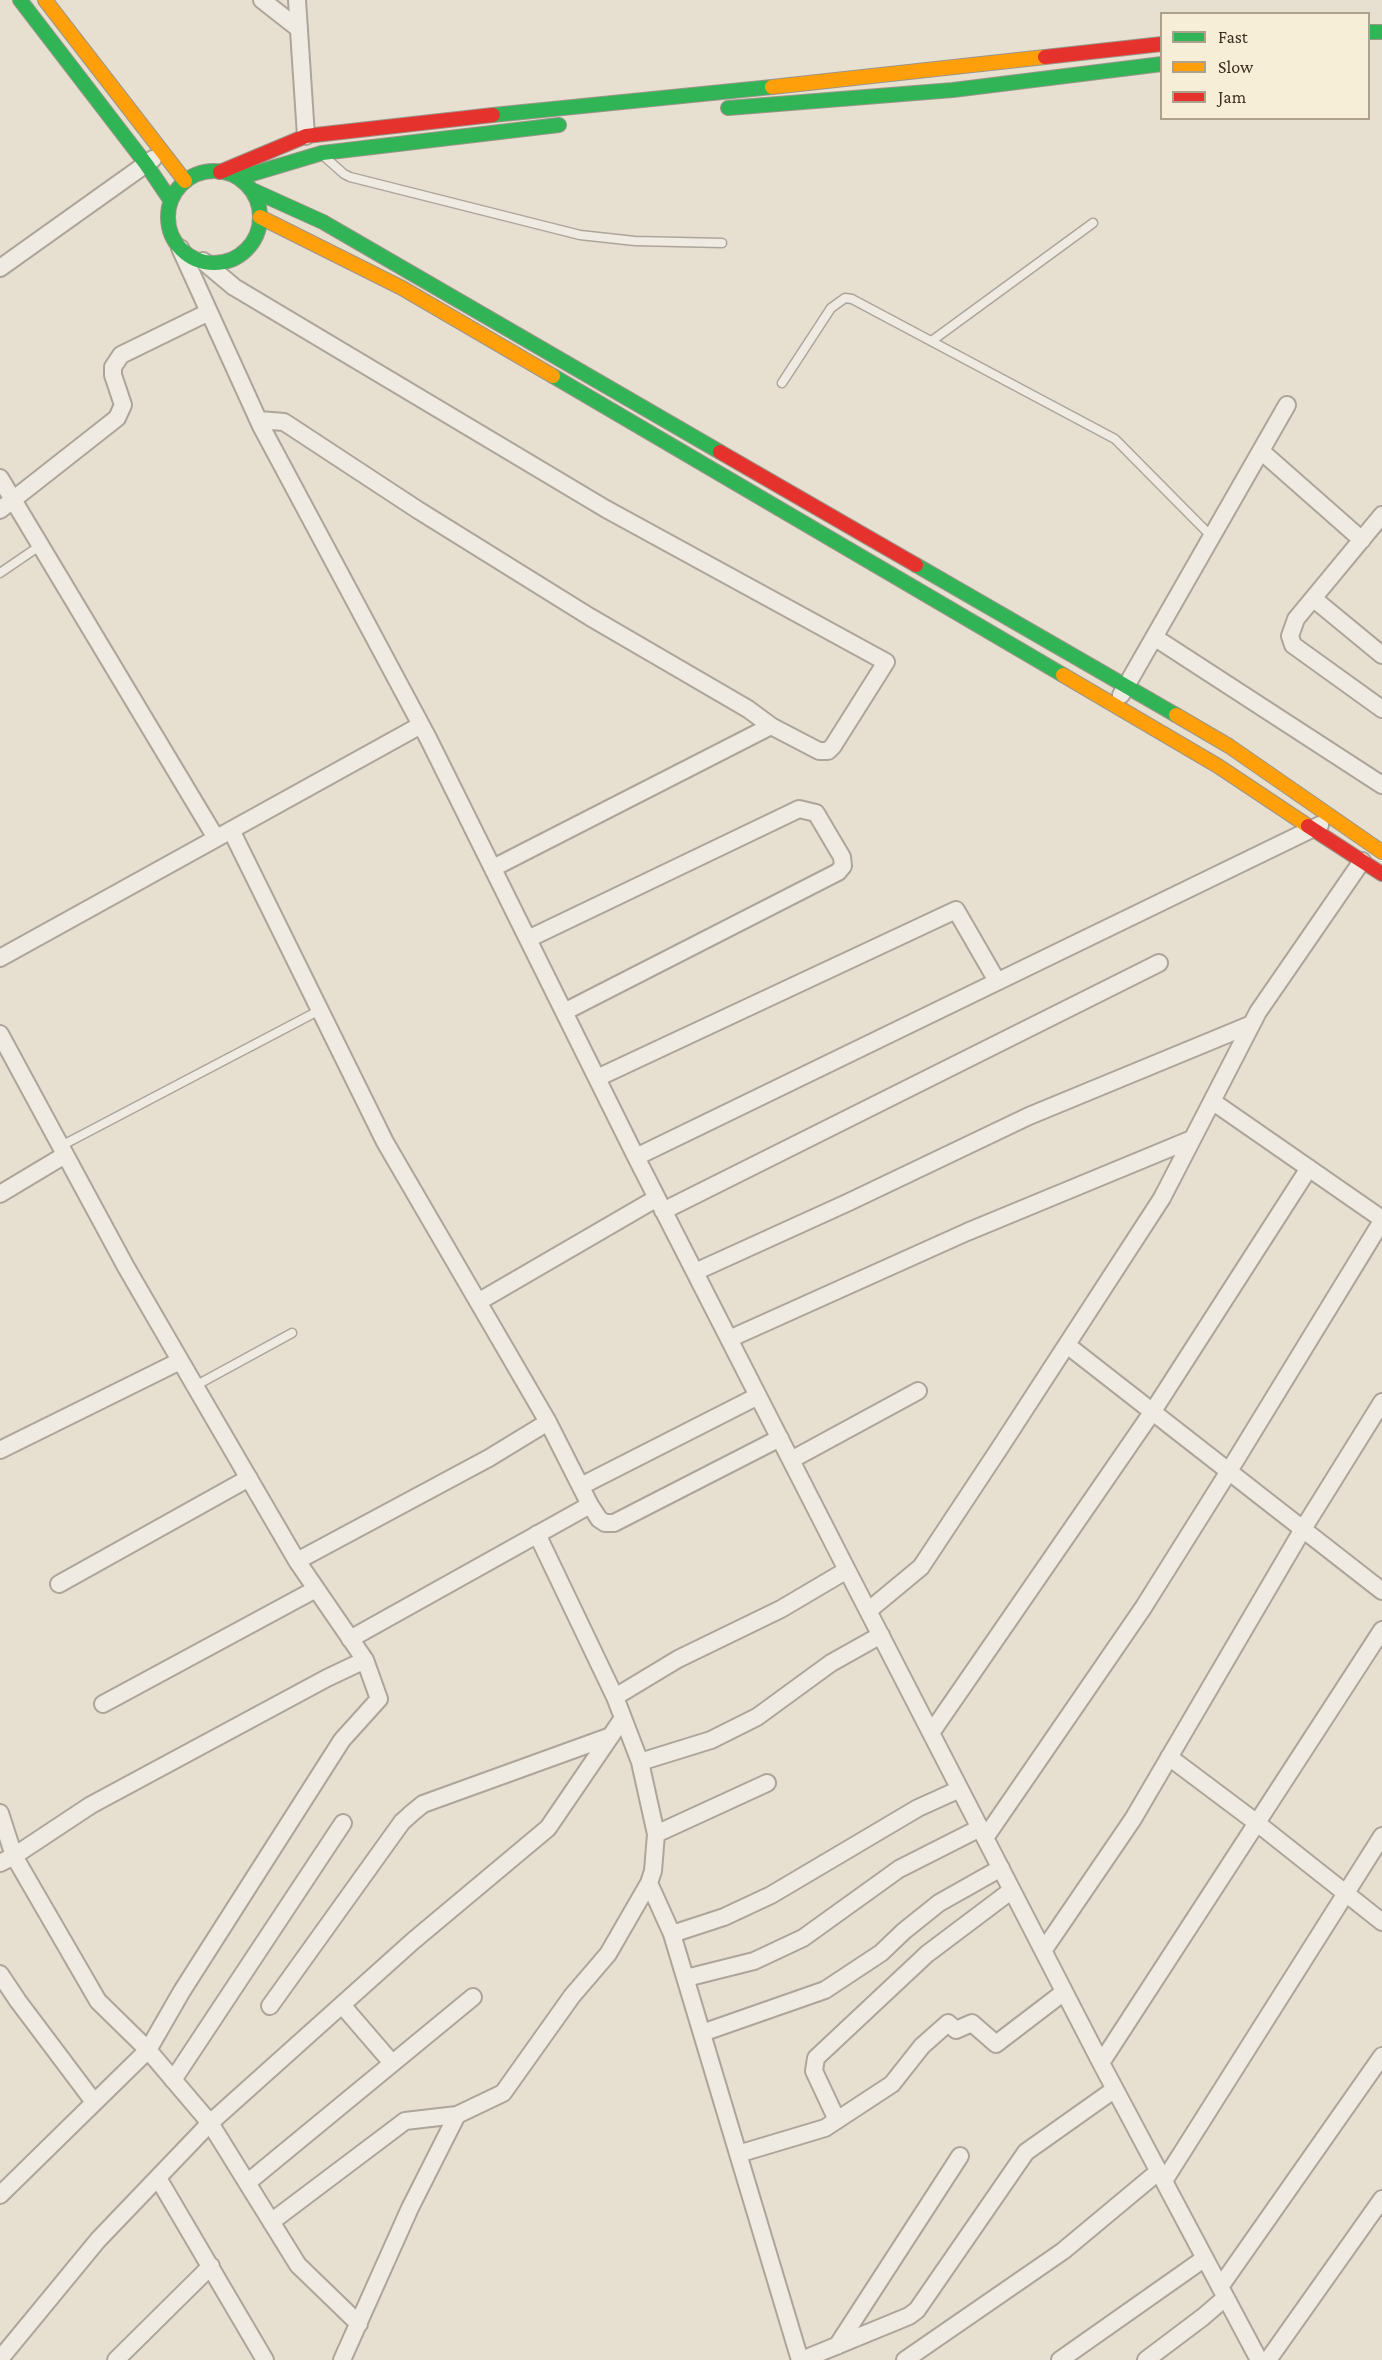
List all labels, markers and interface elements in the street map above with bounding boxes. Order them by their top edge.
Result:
legend [1160,12,1370,120]
text: Fast [1218,27,1248,47]
text: Slow [1218,57,1253,77]
text: Jam [1218,87,1246,107]

